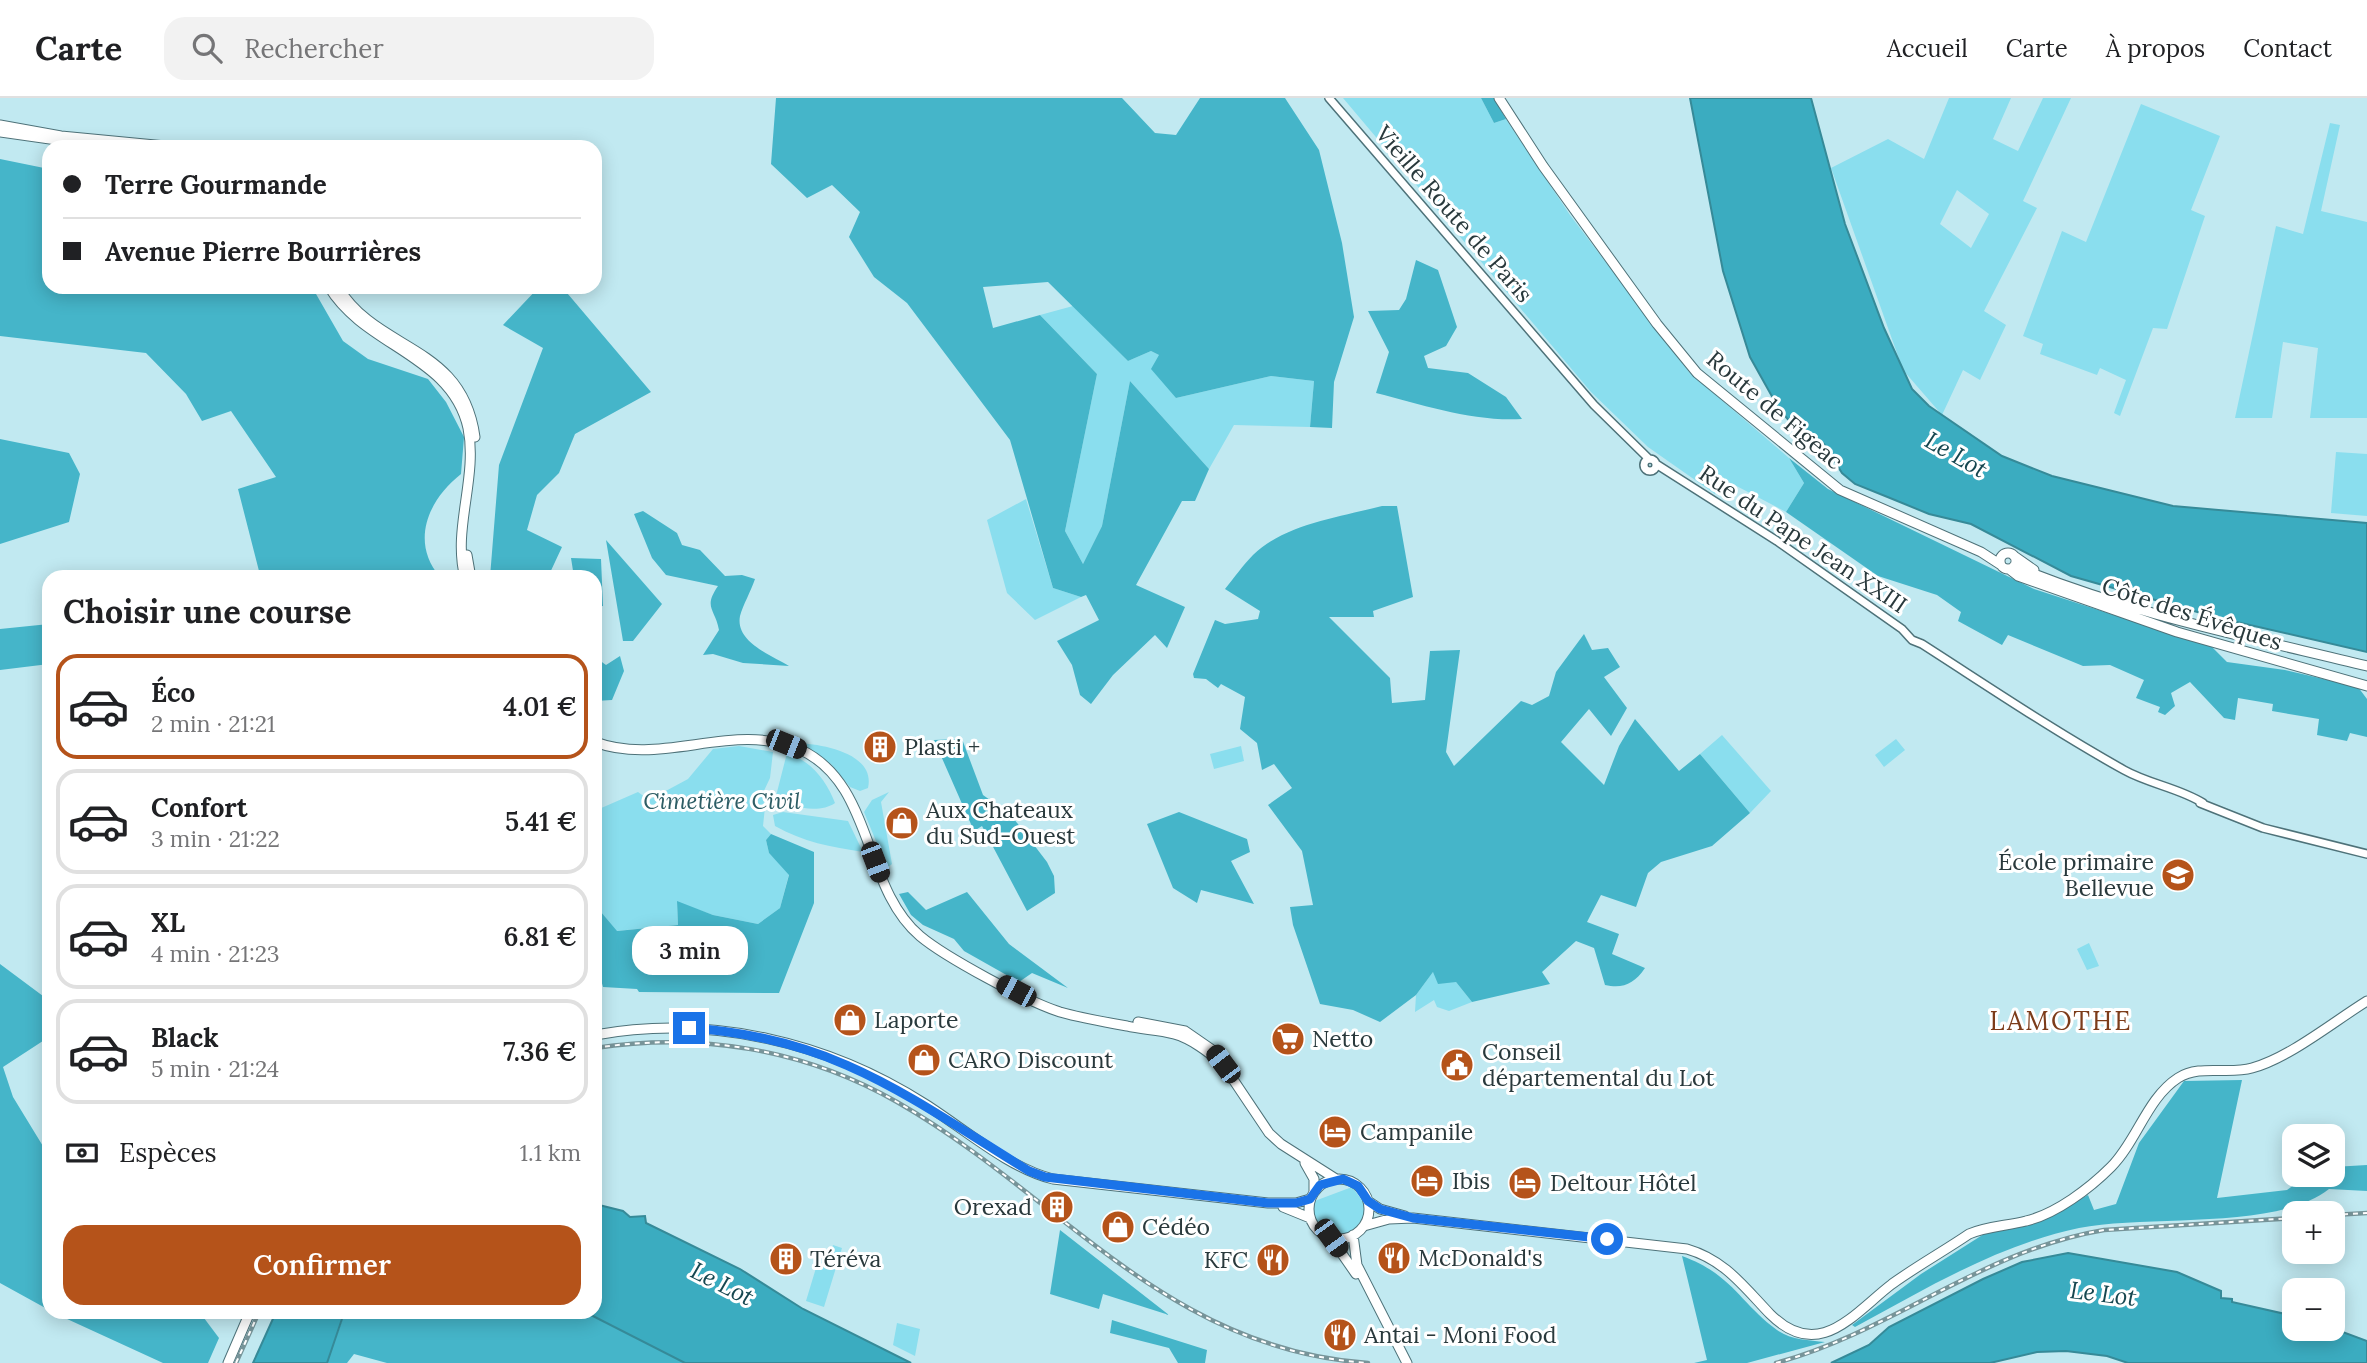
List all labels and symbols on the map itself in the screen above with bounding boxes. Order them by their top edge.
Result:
street label: Vieille Route de Paris [1369,119,1539,308]
street label: Route de Figeac [1701,344,1849,475]
water label: Le Lot [1920,424,1993,485]
street label: Rue du Pape Jean XXIII [1694,458,1913,619]
street label: Côte des Évêques [2098,571,2286,656]
car [763,726,810,762]
building icon: Plasti + [861,728,899,766]
place label: Plasti + [904,732,980,761]
park label: Cimetière Civil [643,786,801,815]
place label: Aux Chateaux du Sud-Ouest [925,795,1075,850]
shop icon: Aux Chateaux du Sud-Ouest [883,804,921,842]
car [858,839,893,885]
place label: École primaire Bellevue [1998,847,2154,902]
school or university icon: École primaire Bellevue [2159,856,2197,894]
callout: 3 min [631,926,747,976]
car [993,972,1040,1010]
shop icon: Laporte [831,1001,869,1039]
district label: LAMOTHE [1990,1004,2132,1037]
place label: Laporte [874,1005,958,1034]
route end [673,1012,705,1044]
supermarket icon: Netto [1269,1020,1307,1058]
place label: Netto [1312,1024,1373,1053]
place label: Conseil départemental du Lot [1482,1037,1714,1092]
shop icon: CARO Discount [905,1041,943,1079]
car [1202,1041,1245,1087]
place label: CARO Discount [948,1045,1113,1074]
public building icon: Conseil départemental du Lot [1438,1046,1476,1084]
hotel icon: Campanile [1316,1113,1354,1151]
place label: Campanile [1360,1117,1473,1146]
hotel icon: Ibis [1408,1162,1446,1200]
hotel icon: Deltour Hôtel [1506,1164,1544,1202]
place label: Ibis [1452,1166,1490,1195]
place label: Deltour Hôtel [1550,1168,1696,1197]
building icon: Orexad [1038,1188,1076,1226]
place label: Orexad [954,1192,1032,1221]
shop icon: Cédéo [1099,1208,1137,1246]
place label: Cédéo [1142,1212,1210,1241]
car [1311,1215,1352,1261]
route start [1591,1223,1623,1255]
restaurant icon: McDonald's [1375,1239,1413,1277]
building icon: Téréva [767,1240,805,1278]
restaurant icon: KFC [1254,1241,1292,1279]
place label: McDonald's [1418,1243,1543,1272]
place label: Téréva [810,1244,882,1273]
place label: KFC [1204,1245,1248,1274]
water label: Le Lot [685,1255,759,1313]
water label: Le Lot [2068,1274,2138,1313]
restaurant icon: Antai - Moni Food [1321,1316,1359,1354]
place label: Antai - Moni Food [1363,1320,1557,1349]

